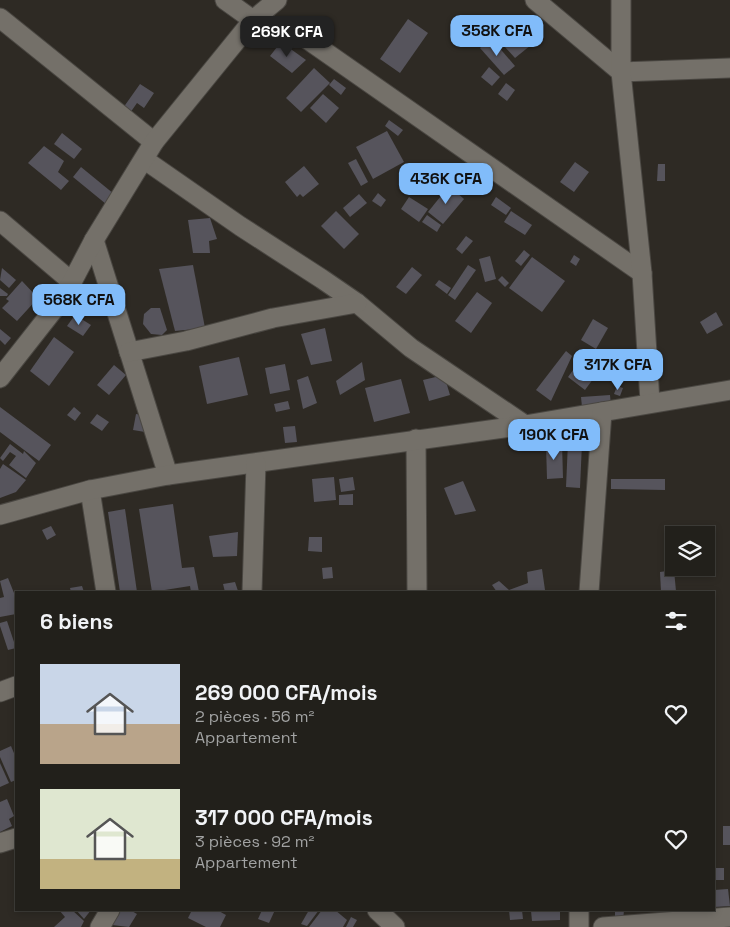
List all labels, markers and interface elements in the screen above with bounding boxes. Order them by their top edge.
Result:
pin: 269K CFA [235,15,339,58]
pin: 358K CFA [445,15,549,57]
text: 358K CFA [461,20,533,41]
text: 269K CFA [251,21,323,42]
pin: 436K CFA [394,162,498,205]
text: 436K CFA [410,168,482,189]
pin: 568K CFA [27,284,131,326]
text: 568K CFA [43,289,115,310]
pin: 317K CFA [566,348,670,391]
text: 317K CFA [584,354,652,375]
pin: 190K CFA [502,418,606,461]
text: 190K CFA [519,424,589,445]
map controls [665,526,715,576]
button: layers [665,526,715,576]
icon: filters [662,607,690,635]
text: 6 biens [40,608,113,635]
text: 269 000 CFA/mois [195,679,378,706]
icon: home [80,684,140,744]
icon: heart [662,700,690,728]
text: 2 pièces · 56 m² [195,706,314,727]
text: Appartement [195,727,298,748]
text: 317 000 CFA/mois [195,804,373,831]
icon: home [80,809,140,869]
icon: heart [662,825,690,853]
text: 3 pièces · 92 m² [195,831,314,852]
text: Appartement [195,852,298,873]

